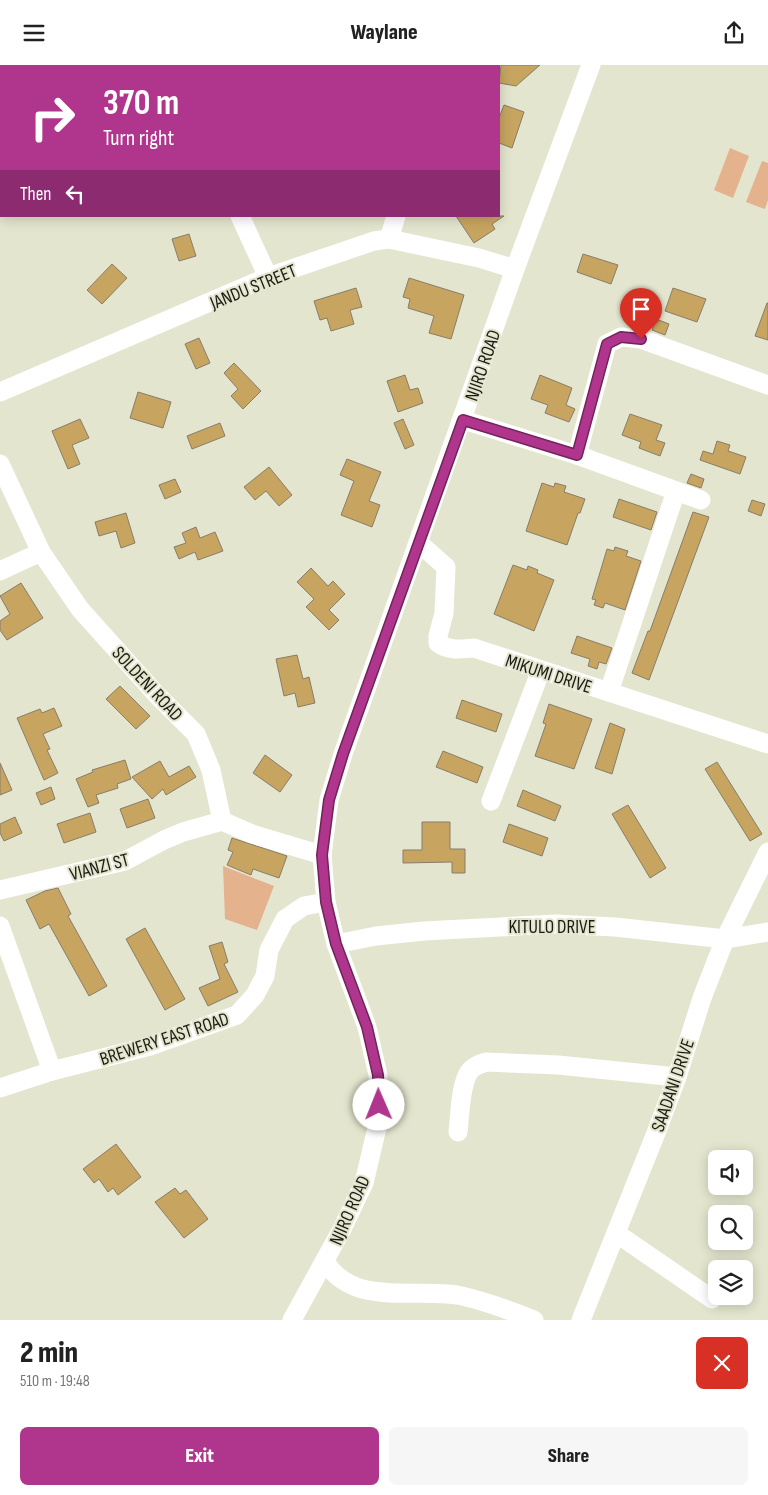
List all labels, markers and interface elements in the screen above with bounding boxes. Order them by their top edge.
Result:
icon: menu [20,19,48,47]
text: Waylane [350,19,418,46]
icon: share [720,19,748,47]
text: 370 m [103,82,179,125]
icon: right [20,85,85,150]
text: Turn right [103,125,174,152]
icon: left [61,180,89,208]
text: Then [20,183,51,206]
street label: JANDU STREET [206,260,300,316]
pin [620,288,662,339]
icon: arrive [627,295,655,323]
street label: NJIRO ROAD [461,327,506,404]
street label: SOLDENI ROAD [107,642,187,726]
street label: MIKUMI DRIVE [502,650,595,699]
street label: VIANZI ST [67,848,132,886]
street label: KITULO DRIVE [509,916,595,939]
street label: BREWERY EAST ROAD [97,1008,232,1071]
street label: SAADANI DRIVE [647,1036,700,1135]
position arrow [352,1078,404,1130]
map controls [708,1150,753,1305]
button: sound [708,1150,753,1195]
street label: NJIRO ROAD [325,1172,376,1249]
button: search [708,1205,753,1250]
button: layers [708,1260,753,1305]
text: 2 min [20,1335,78,1371]
button: close [696,1337,748,1389]
text: 510 m · 19:48 [20,1372,90,1391]
button: Exit [20,1427,379,1485]
button: Share [389,1427,748,1485]

